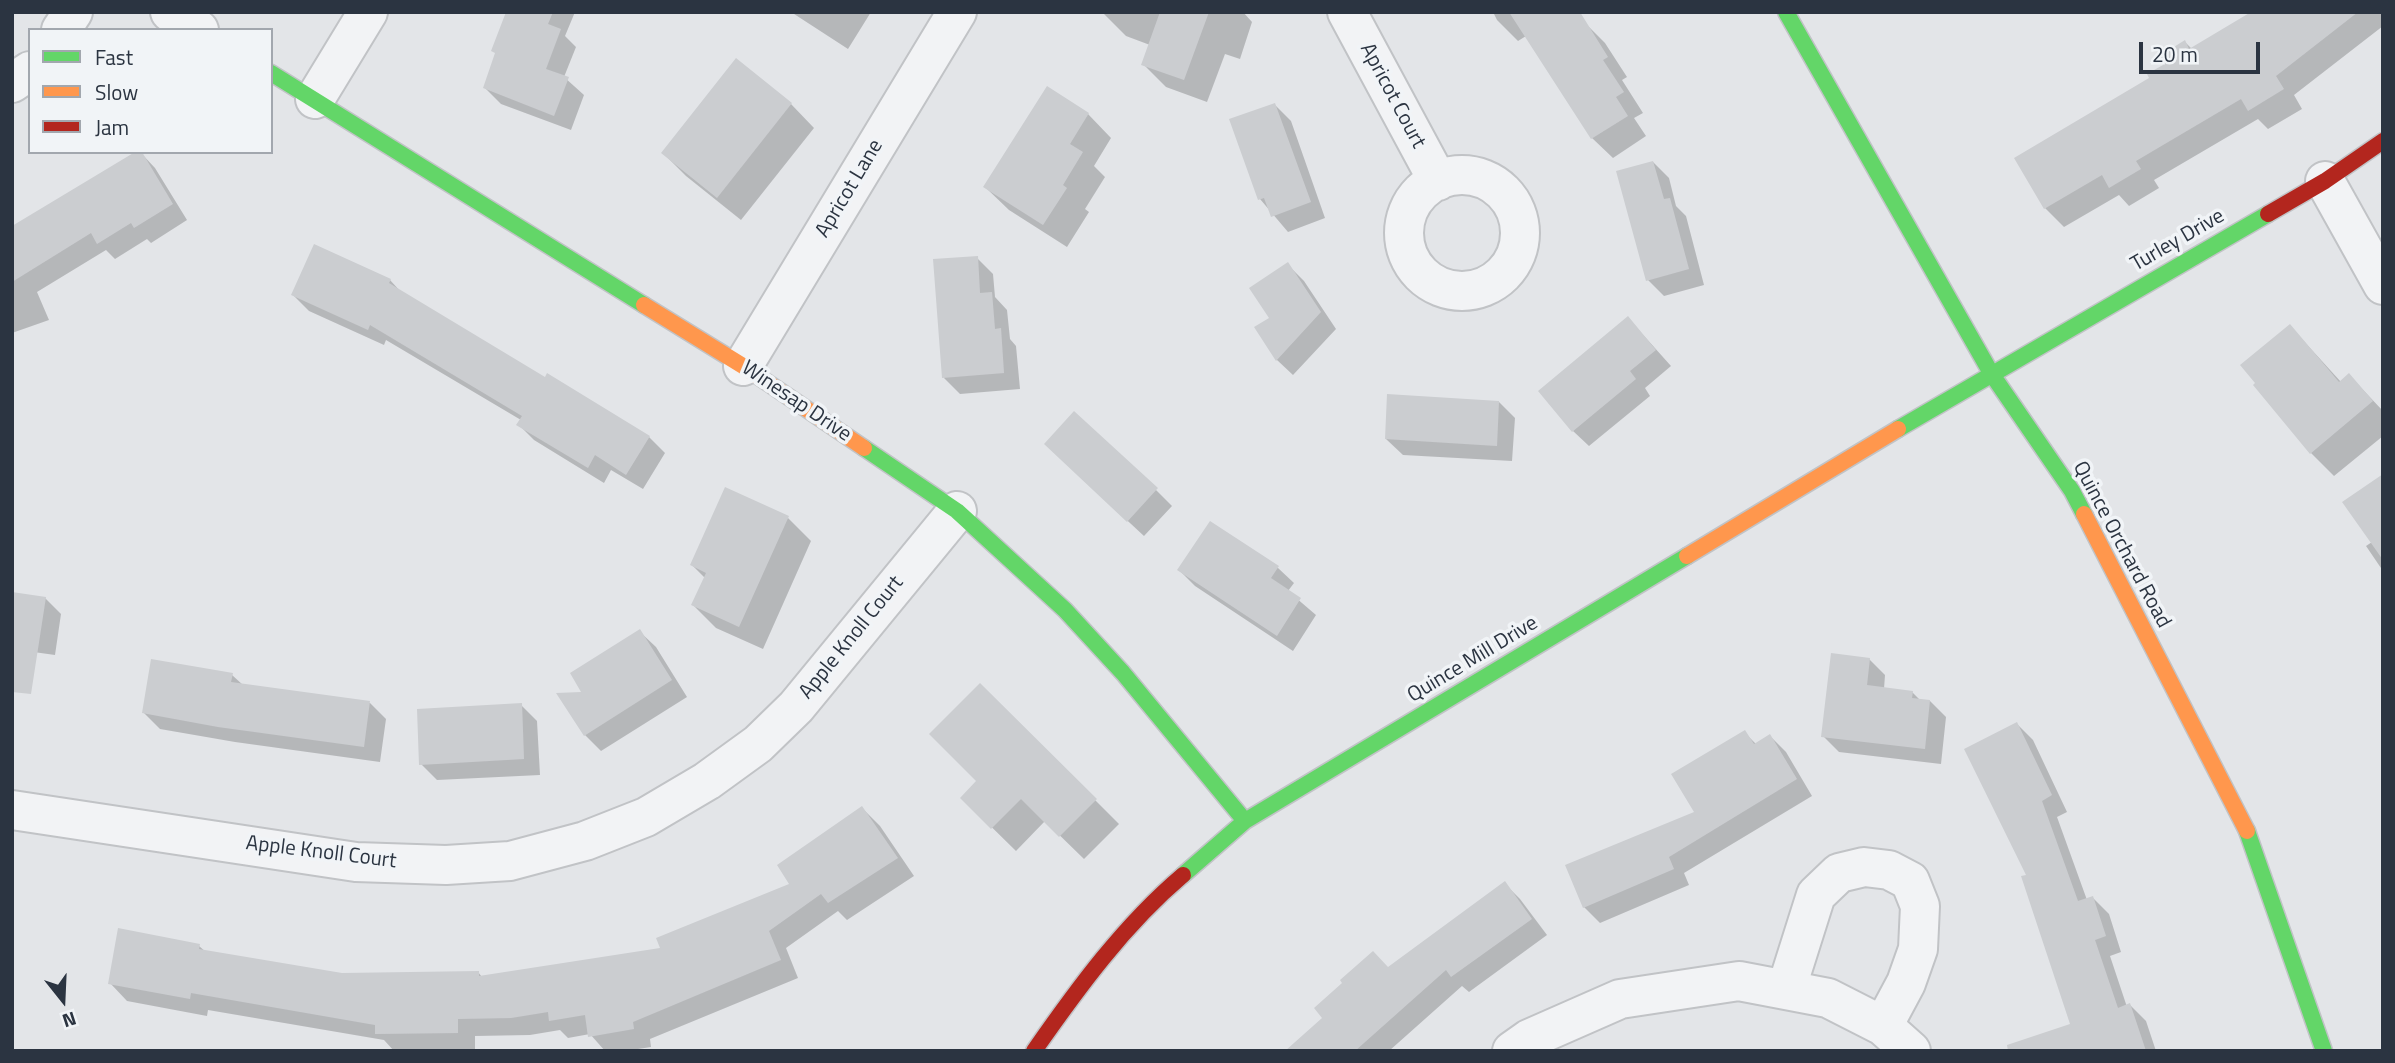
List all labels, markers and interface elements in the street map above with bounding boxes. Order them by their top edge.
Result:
legend [28,28,273,154]
scale bar [2143,28,2264,72]
text: 20 m [2152,38,2198,70]
street label: Apricot Court [1354,39,1430,153]
text: Fast [95,41,133,73]
text: Slow [95,76,138,108]
text: Jam [95,111,129,143]
street label: Apricot Lane [811,135,889,243]
street label: Turley Drive [2127,204,2229,278]
street label: Winesap Drive [736,356,856,448]
street label: Quince Orchard Road [2066,457,2176,633]
street label: Apple Knoll Court [795,571,909,705]
street label: Quince Mill Drive [1403,611,1543,709]
street label: Apple Knoll Court [244,831,398,875]
north arrow [28,965,98,1035]
text: N [59,1005,80,1036]

